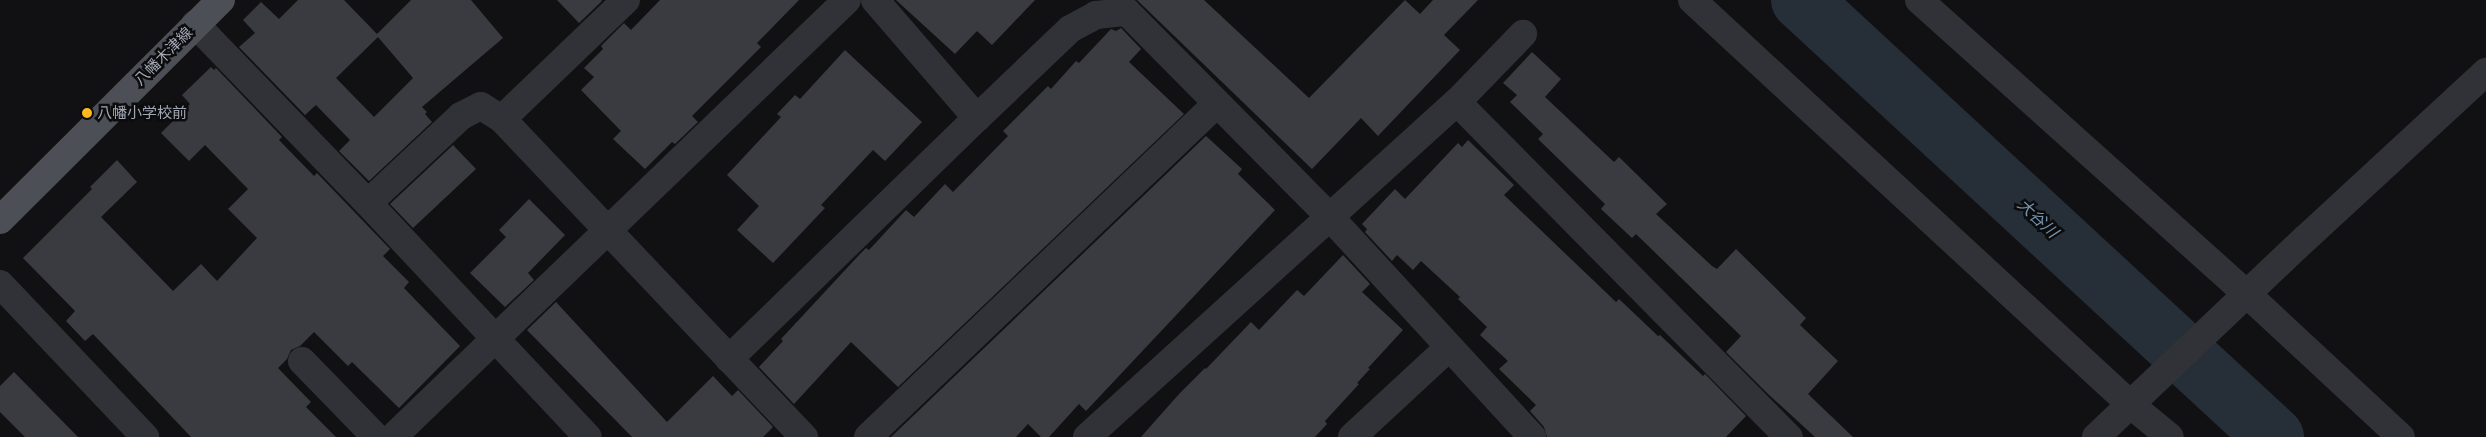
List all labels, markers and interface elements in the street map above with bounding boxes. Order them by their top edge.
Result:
street label: 八幡木津線 [130,23,196,89]
place label: 八幡小学校前 [97,104,187,122]
marker: 八幡小学校前 [81,107,93,119]
water label: 大谷川 [2014,195,2062,241]

